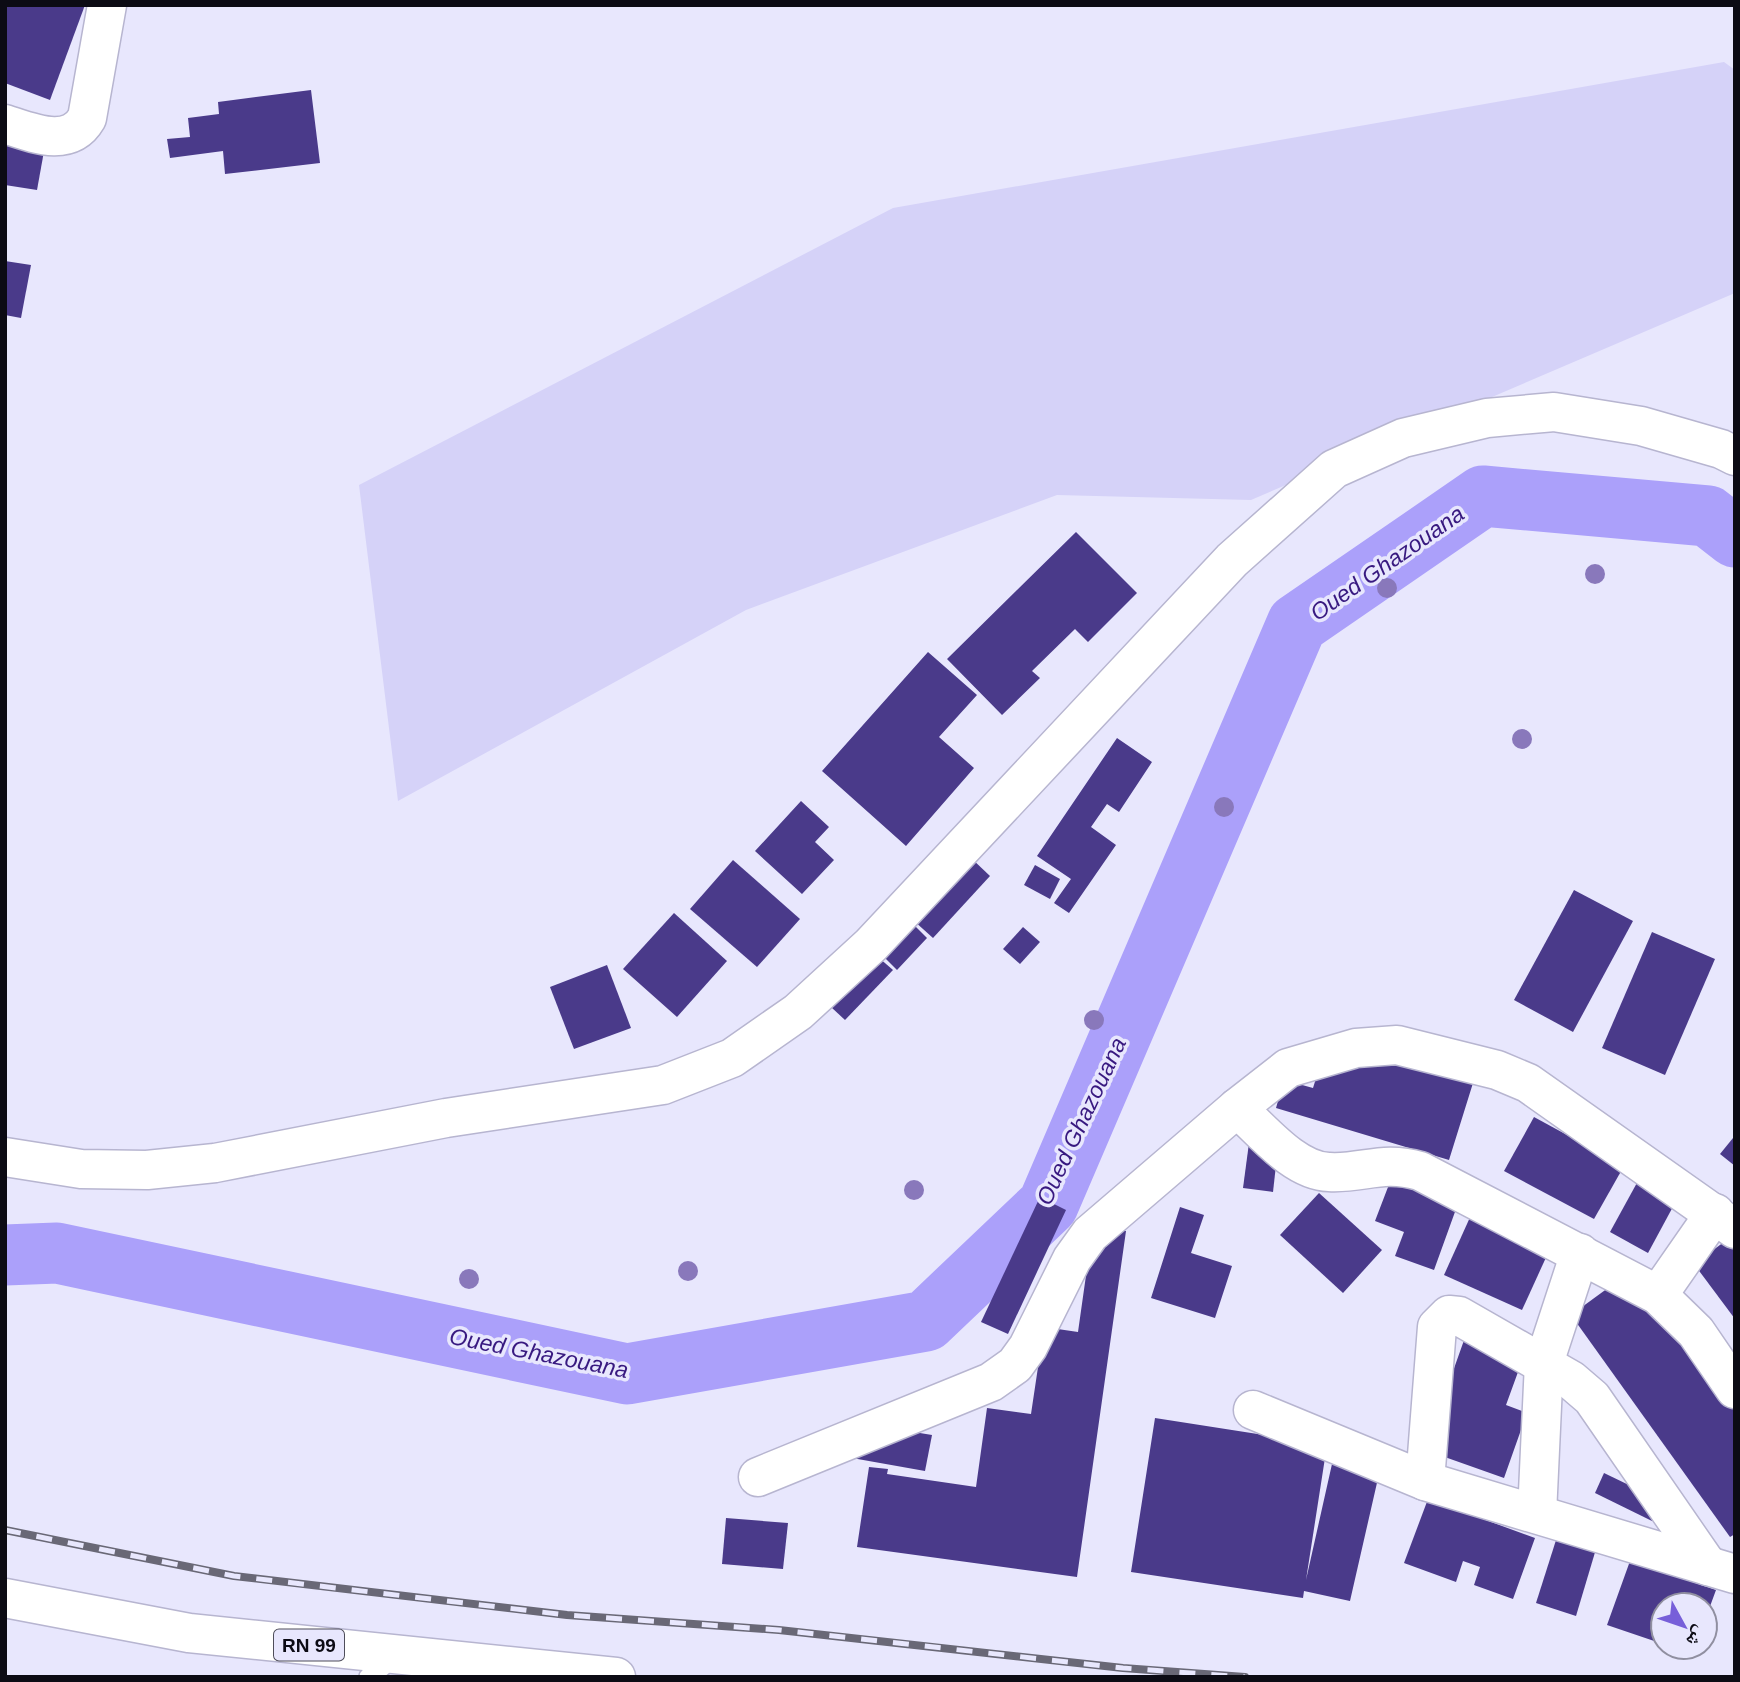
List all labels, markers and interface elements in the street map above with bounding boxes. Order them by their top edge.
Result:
water label: Oued Ghazouana [1305,500,1469,626]
water label: Oued Ghazouana [1031,1033,1131,1209]
water label: Oued Ghazouana [447,1323,631,1383]
north arrow [1649,1591,1719,1661]
text: ش [1681,1621,1711,1651]
road number: RN 99 [274,1630,344,1660]

